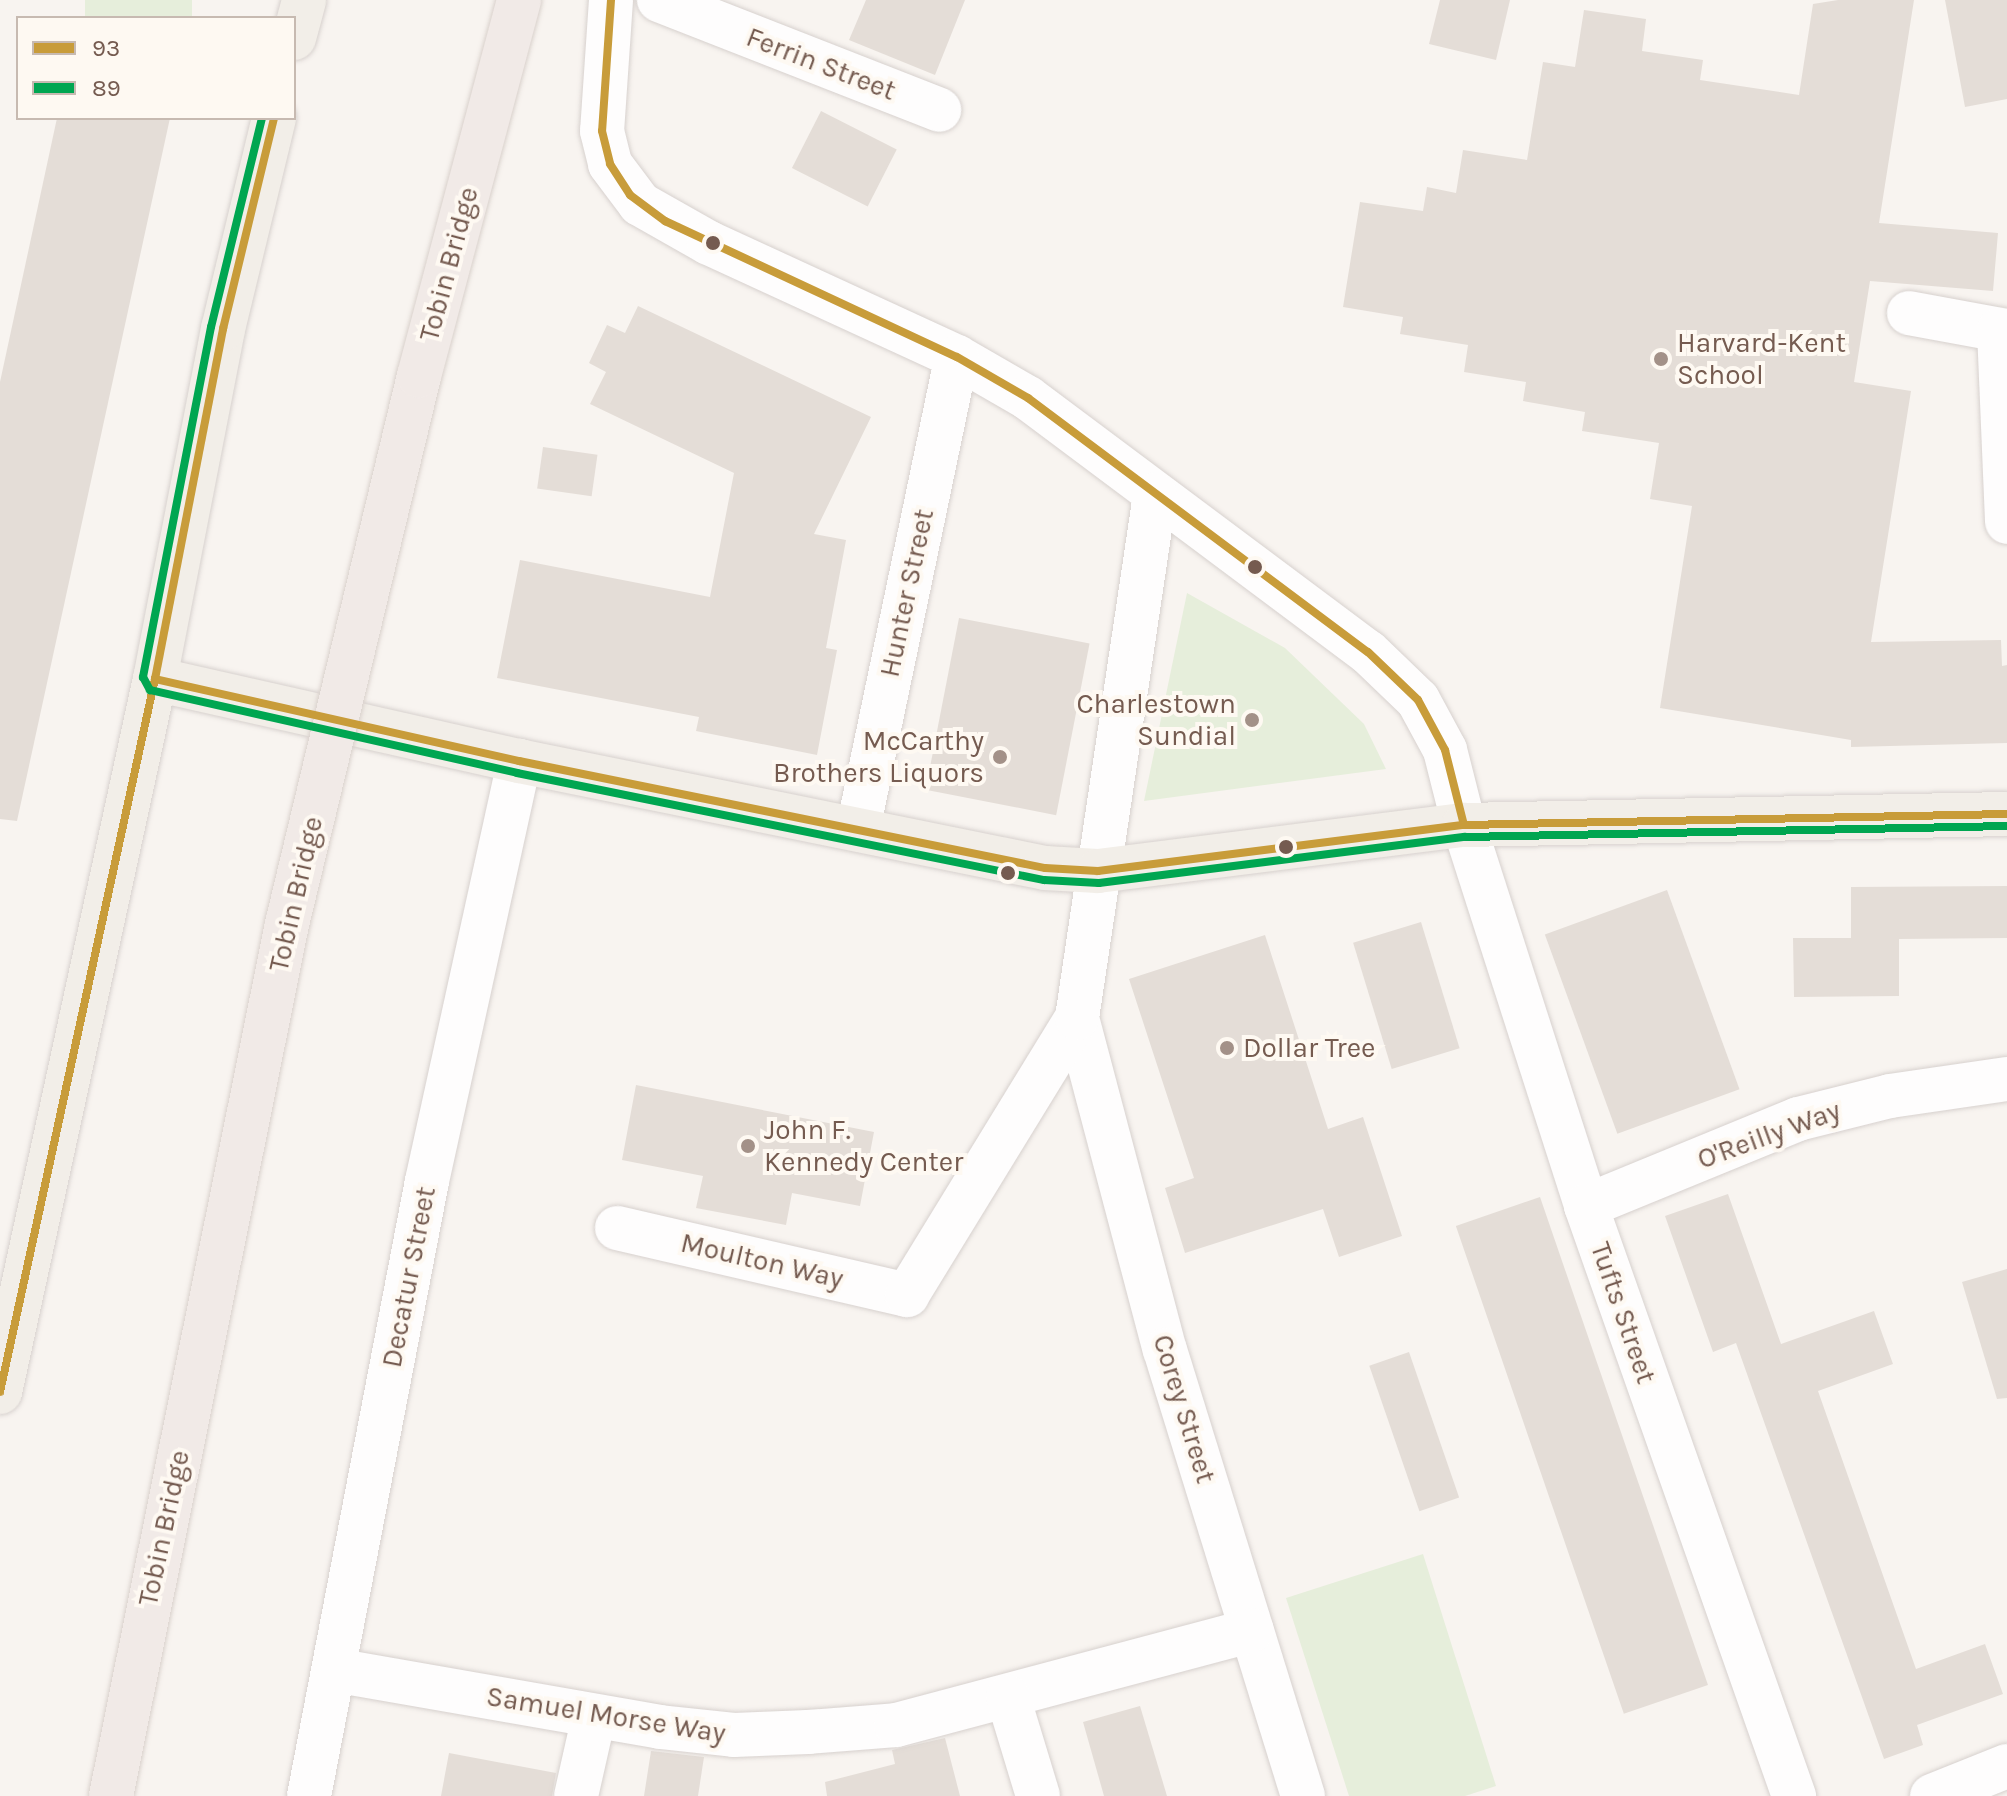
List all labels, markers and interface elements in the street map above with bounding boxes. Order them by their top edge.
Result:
legend [16,16,296,120]
street label: Ferrin Street [742,20,900,108]
text: 93 [92,34,120,62]
text: 89 [92,74,121,102]
street label: Tobin Bridge [412,183,486,345]
unlabelled marker [705,235,721,251]
place label: Harvard-Kent School [1677,326,1846,392]
marker: Harvard-Kent School [1652,350,1670,368]
street label: Hunter Street [873,506,941,680]
unlabelled marker [1247,559,1263,575]
place label: Charlestown Sundial [1076,687,1236,753]
marker: Charlestown Sundial [1243,711,1261,729]
place label: McCarthy Brothers Liquors [773,724,984,790]
marker: McCarthy Brothers Liquors [991,748,1009,766]
street label: Tobin Bridge [262,813,330,975]
unlabelled marker [1278,839,1294,855]
unlabelled marker [1000,865,1016,881]
place label: Dollar Tree [1243,1031,1375,1065]
marker: Dollar Tree [1218,1039,1236,1057]
street label: O'Reilly Way [1693,1094,1845,1176]
place label: John F. Kennedy Center [764,1113,963,1179]
marker: John F. Kennedy Center [739,1137,757,1155]
street label: Decatur Street [375,1184,443,1370]
street label: Moulton Way [677,1226,847,1296]
street label: Tufts Street [1583,1238,1663,1388]
street label: Corey Street [1145,1331,1223,1487]
street label: Tobin Bridge [131,1447,197,1609]
street label: Samuel Morse Way [484,1679,728,1751]

